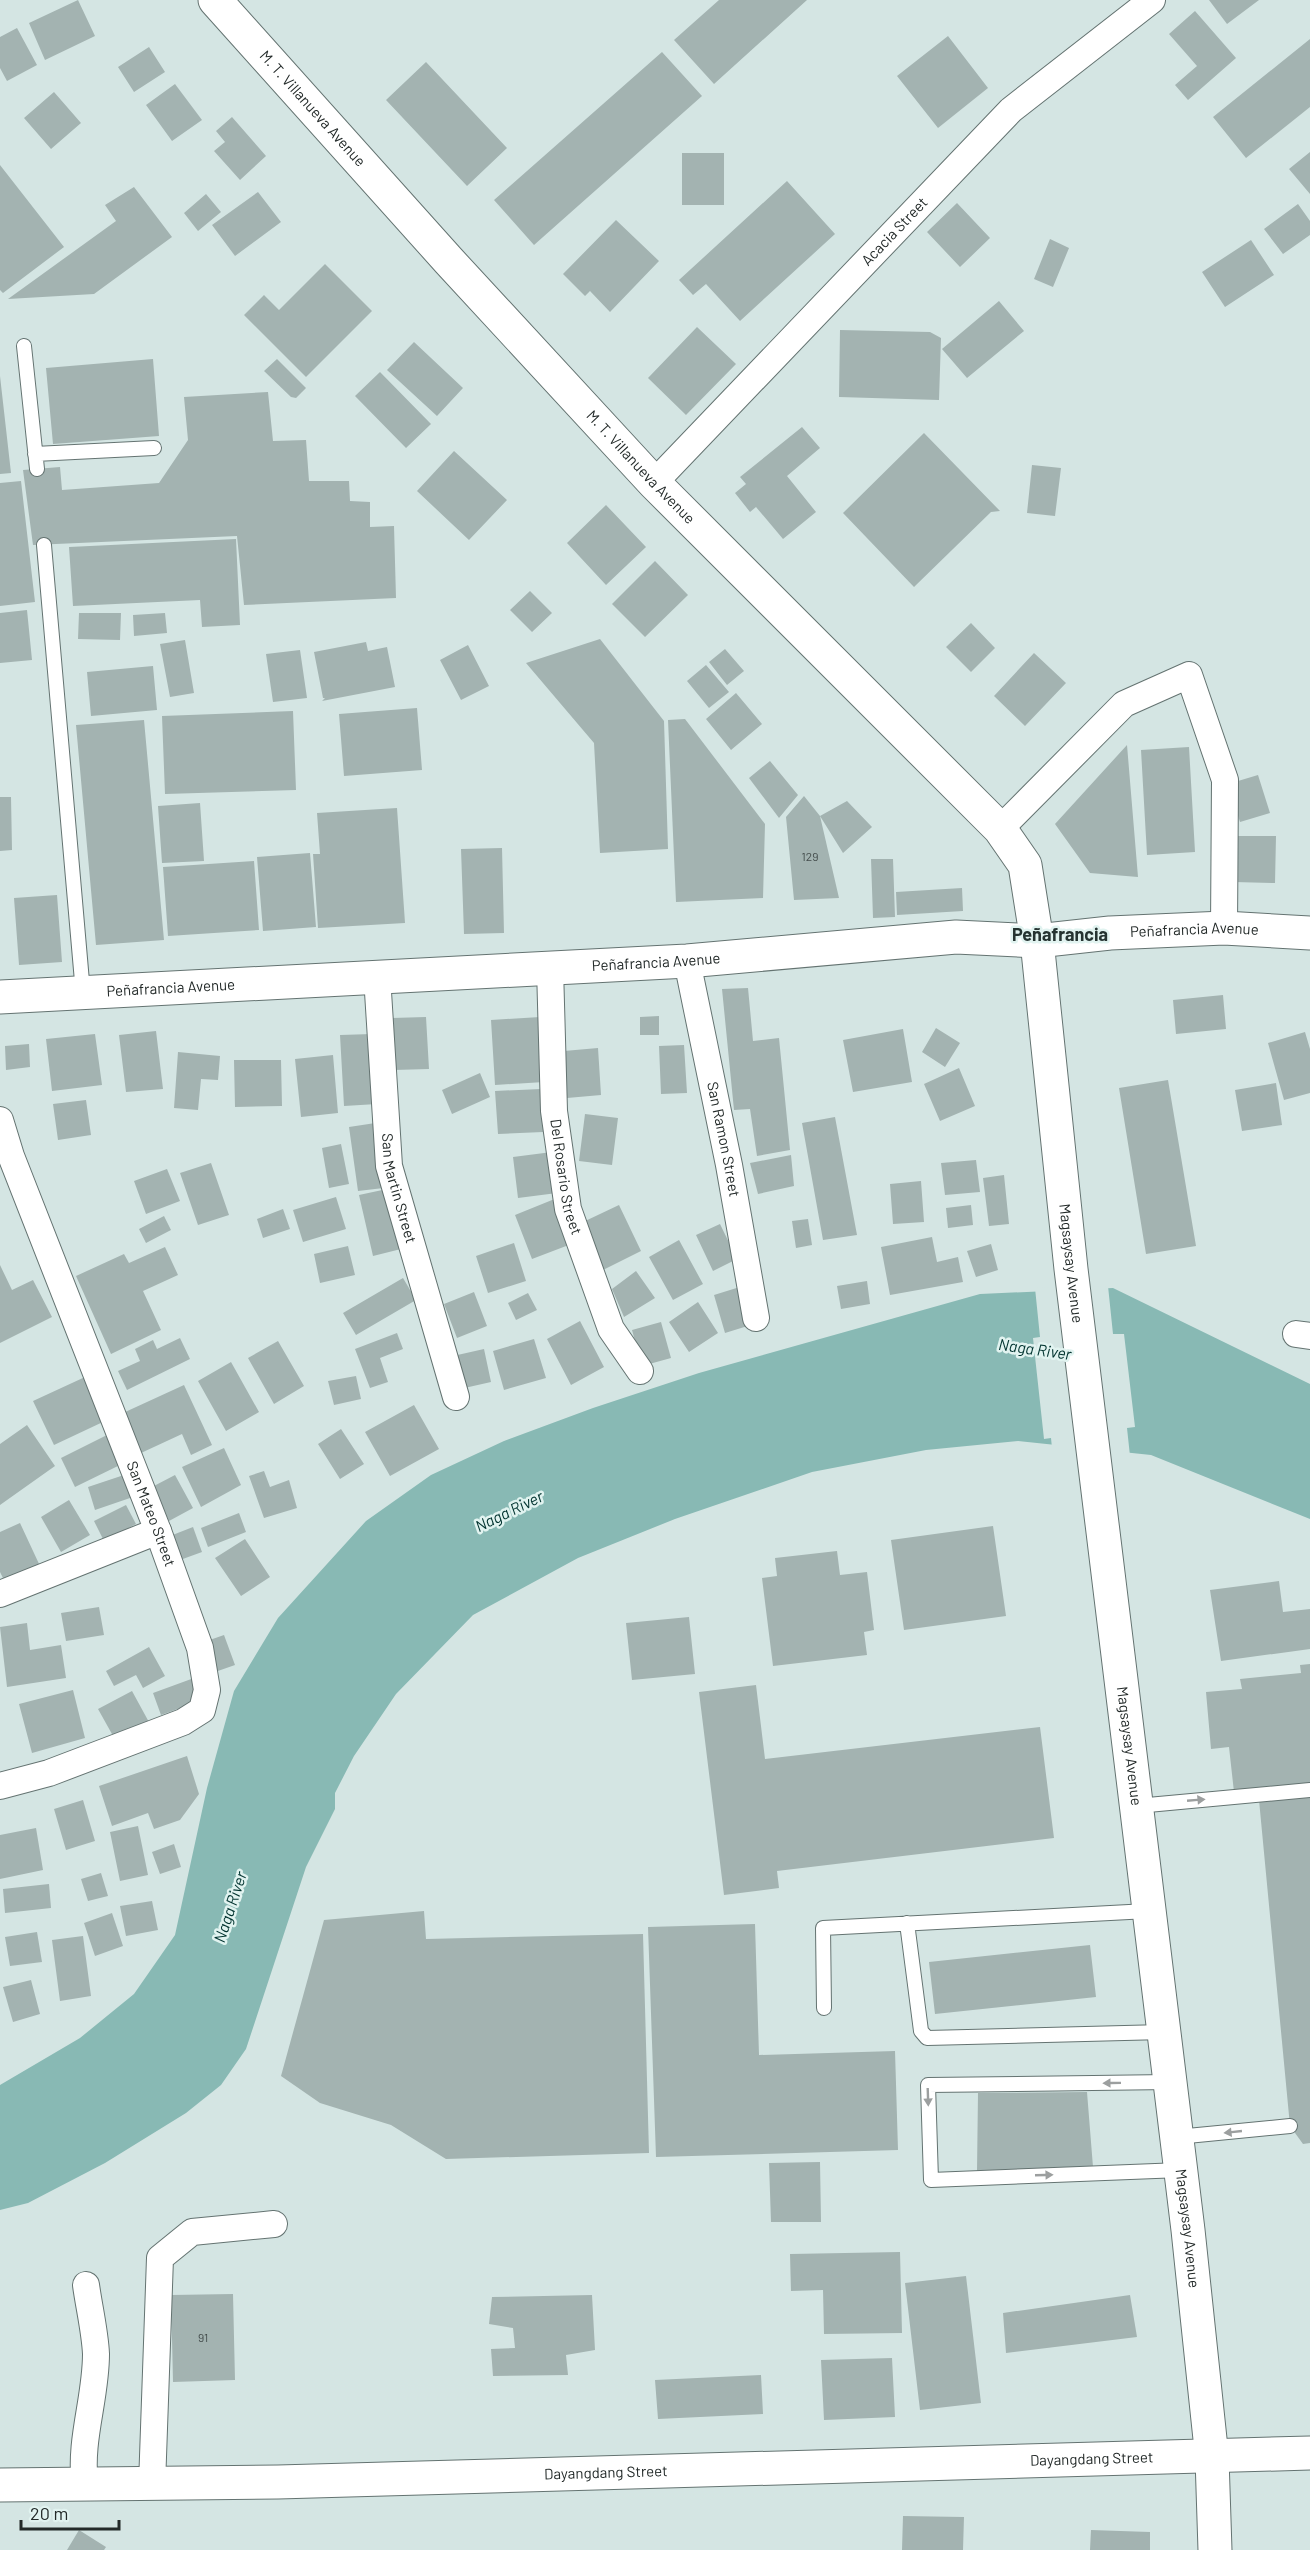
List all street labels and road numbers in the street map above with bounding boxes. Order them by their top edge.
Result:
street label: M. T. Villanueva Avenue [257,46,370,170]
street label: Acacia Street [857,193,931,269]
street label: M. T. Villanueva Avenue [583,406,699,527]
street label: Peñafrancia Avenue [1130,918,1259,940]
street label: Peñafrancia Avenue [591,948,721,974]
street label: Peñafrancia Avenue [106,975,235,999]
street label: San Ramon Street [704,1080,744,1198]
street label: Del Rosario Street [547,1118,586,1237]
street label: San Martin Street [379,1133,421,1245]
street label: Magsaysay Avenue [1056,1203,1088,1324]
street label: San Mateo Street [124,1458,180,1569]
street label: Magsaysay Avenue [1114,1685,1146,1806]
street label: Magsaysay Avenue [1173,2168,1204,2289]
street label: Dayangdang Street [1030,2447,1154,2469]
street label: Dayangdang Street [544,2461,668,2483]

